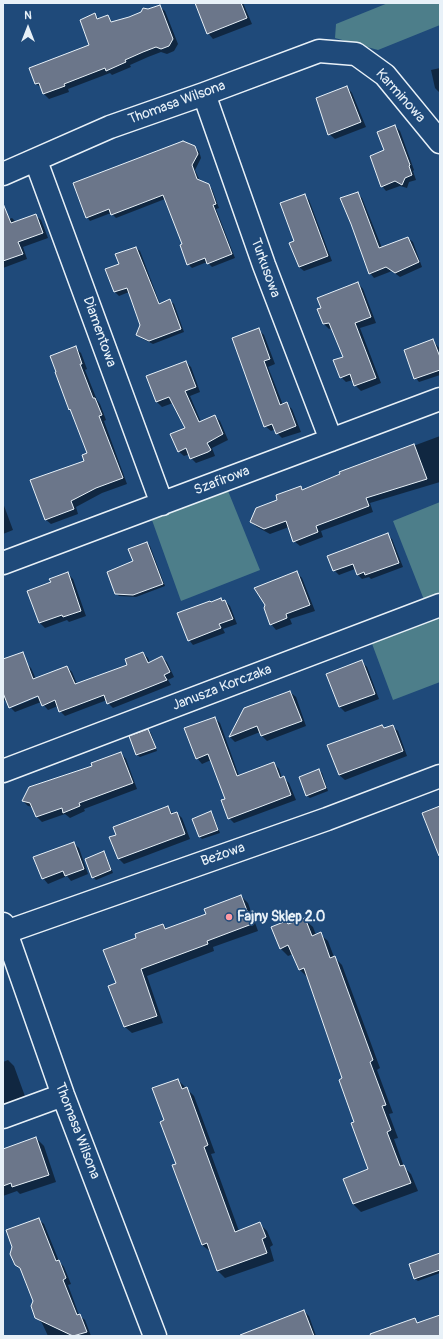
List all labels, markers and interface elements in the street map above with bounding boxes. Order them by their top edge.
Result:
north arrow [8,8,48,48]
text: N [24,9,32,22]
street label: Karminowa [372,66,428,126]
street label: Thomasa Wilsona [126,78,228,128]
street label: Turkusowa [247,236,283,300]
street label: Diamentowa [79,295,119,369]
street label: Szafirowa [192,463,252,499]
street label: Janusza Korczaka [170,661,274,715]
street label: Beżowa [199,840,247,870]
place label: Fajny Sklep 2.0 [237,909,325,925]
marker: Fajny Sklep 2.0 [224,912,234,922]
street label: Thomasa Wilsona [51,1080,103,1182]

